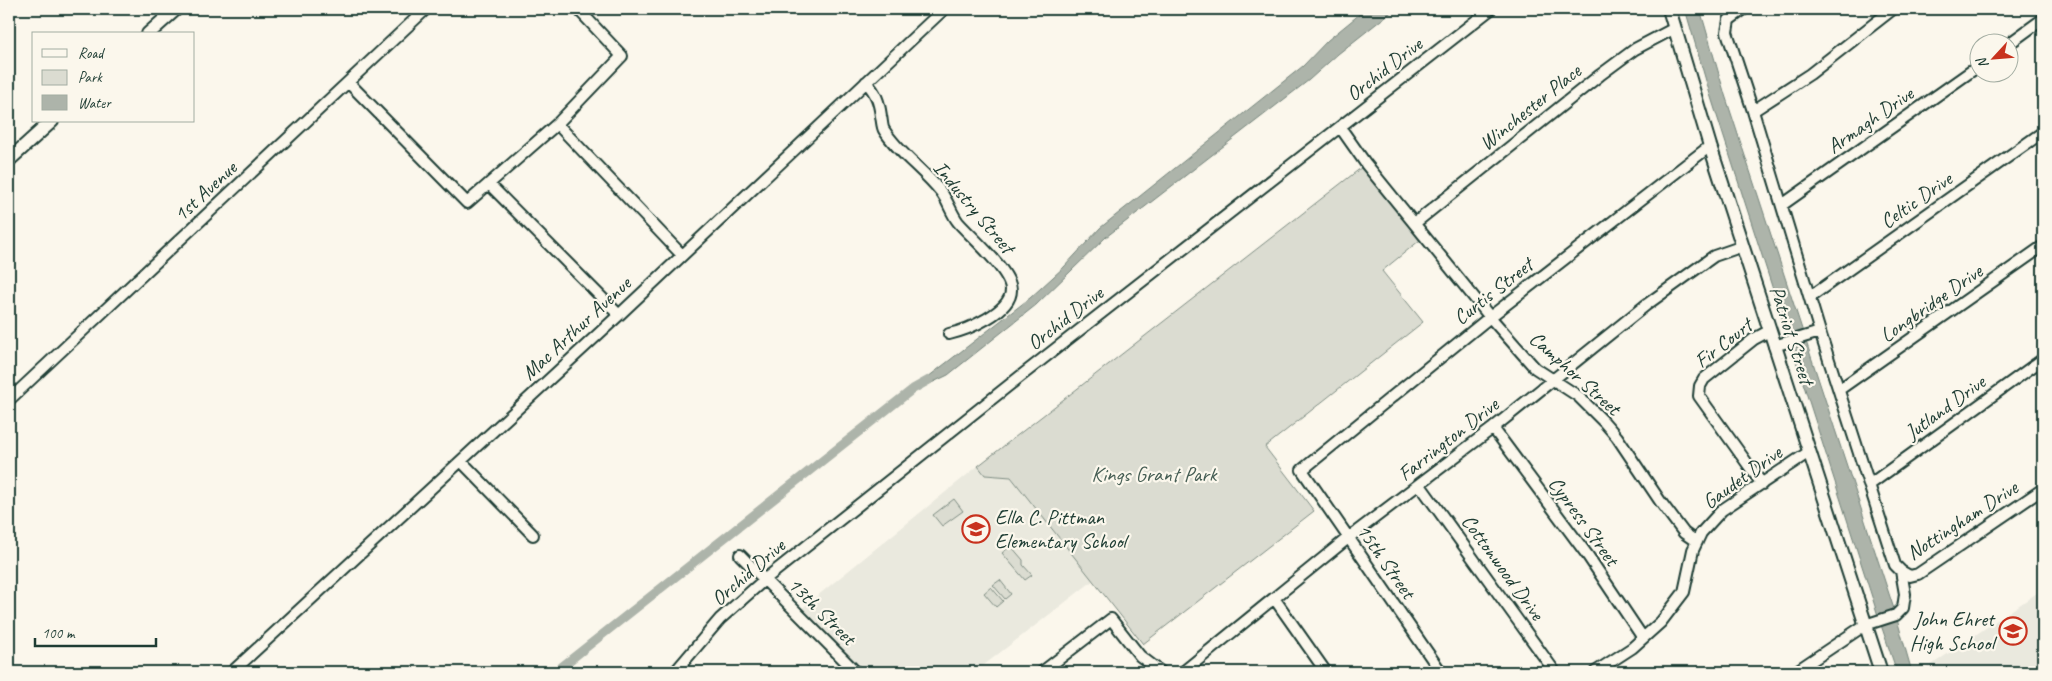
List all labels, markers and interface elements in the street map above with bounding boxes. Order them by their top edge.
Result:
street label: Orchid Drive [1341,30,1428,107]
legend [32,32,195,122]
north arrow [1970,32,2020,82]
text: Road [78,44,105,63]
text: N [1972,54,1992,71]
street label: Winchester Place [1474,57,1587,156]
text: Park [78,68,103,87]
street label: Armagh Drive [1822,80,1919,159]
text: Water [78,94,112,113]
street label: 1st Avenue [168,154,243,227]
street label: Industry Street [928,155,1022,261]
street label: Celtic Drive [1875,165,1959,234]
street label: Curtis Street [1448,250,1540,330]
street label: Longbridge Drive [1875,257,1988,348]
street label: Mac Arthur Avenue [516,269,638,385]
street label: Orchid Drive [1022,279,1109,356]
street label: Patriot Street [1764,283,1821,390]
street label: Fir Court [1689,311,1759,374]
street label: Camphor Street [1524,325,1627,422]
street label: Jutland Drive [1899,368,1992,445]
street label: Farrington Drive [1392,391,1504,486]
street label: Gaudet Drive [1697,439,1788,515]
park label: Kings Grant Park [1091,461,1218,487]
street label: Cypress Street [1543,471,1626,572]
street label: Nottingham Drive [1901,474,2023,566]
place label: Ella C. Pittman Elementary School [995,504,1130,554]
street label: Cottonwood Drive [1456,509,1551,626]
school or university icon: Ella C. Pittman Elementary School [961,514,991,544]
street label: 15th Street [1351,518,1422,605]
street label: Orchid Drive [706,532,791,611]
street label: 13th Street [782,571,863,652]
place label: John Ehret High School [1910,606,1997,656]
scale bar [35,616,156,648]
school or university icon: John Ehret High School [1998,616,2028,646]
text: 100 m [42,624,76,643]

